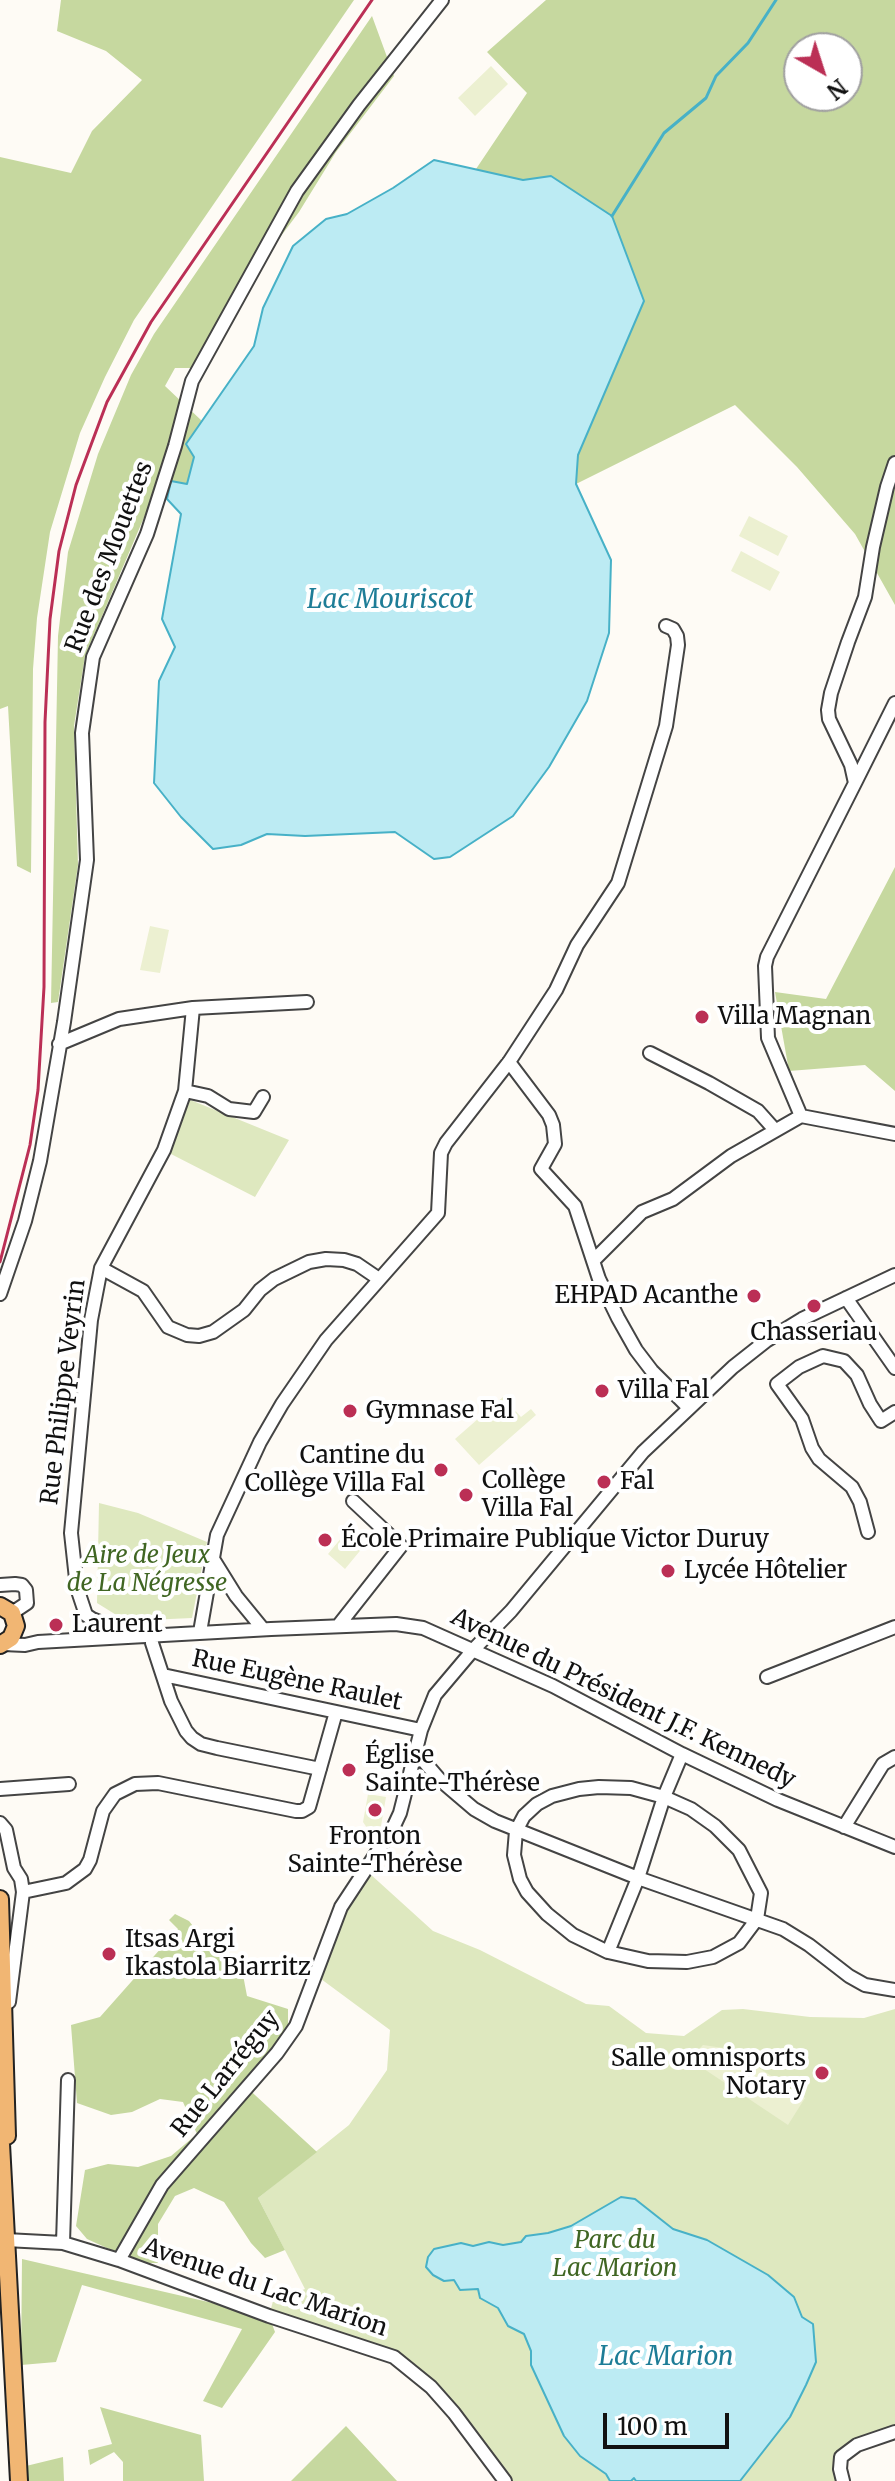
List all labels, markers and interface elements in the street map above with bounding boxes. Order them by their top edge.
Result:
north arrow [783,32,863,112]
text: N [821,73,852,105]
street label: Rue des Mouettes [60,457,160,657]
water label: Lac Mouriscot [307,585,473,617]
place label: Villa Magnan [718,1003,871,1031]
marker: Villa Magnan [693,1008,711,1026]
street label: Rue Philippe Veyrin [36,1278,92,1506]
place label: EHPAD Acanthe [554,1282,738,1310]
marker: EHPAD Acanthe [745,1287,763,1305]
marker: Chasseriau [805,1297,823,1315]
place label: Chasseriau [751,1319,877,1347]
place label: Villa Fal [618,1377,709,1405]
marker: Villa Fal [593,1382,611,1400]
place label: Gymnase Fal [366,1397,514,1425]
marker: Gymnase Fal [341,1402,359,1420]
place label: Cantine du Collège Villa Fal [245,1442,425,1498]
marker: Cantine du Collège Villa Fal [432,1461,450,1479]
place label: Collège Villa Fal [482,1467,573,1523]
place label: Fal [620,1468,654,1496]
marker: Fal [595,1473,613,1491]
marker: Collège Villa Fal [457,1486,475,1504]
place label: École Primaire Publique Victor Duruy [341,1526,769,1554]
marker: École Primaire Publique Victor Duruy [316,1531,334,1549]
park label: Aire de Jeux de La Négresse [67,1542,227,1598]
place label: Lycée Hôtelier [684,1557,847,1585]
marker: Lycée Hôtelier [659,1562,677,1580]
street label: Avenue du Président J.F. Kennedy [446,1603,800,1795]
place label: Laurent [72,1611,163,1639]
marker: Laurent [47,1616,65,1634]
street label: Rue Eugène Raulet [189,1645,405,1717]
place label: Église Sainte-Thérèse [365,1742,540,1798]
marker: Église Sainte-Thérèse [340,1761,358,1779]
marker: Fronton Sainte-Thérèse [366,1801,384,1819]
place label: Fronton Sainte-Thérèse [288,1823,462,1879]
place label: Itsas Argi Ikastola Biarritz [125,1926,311,1982]
marker: Itsas Argi Ikastola Biarritz [100,1945,118,1963]
street label: Rue Larréguy [166,2005,286,2143]
place label: Salle omnisports Notary [611,2045,806,2101]
marker: Salle omnisports Notary [813,2064,831,2082]
park label: Parc du Lac Marion [553,2227,677,2283]
street label: Avenue du Lac Marion [139,2233,391,2343]
water label: Lac Marion [598,2342,734,2374]
scale bar [607,2397,733,2447]
text: 100 m [617,2411,687,2442]

